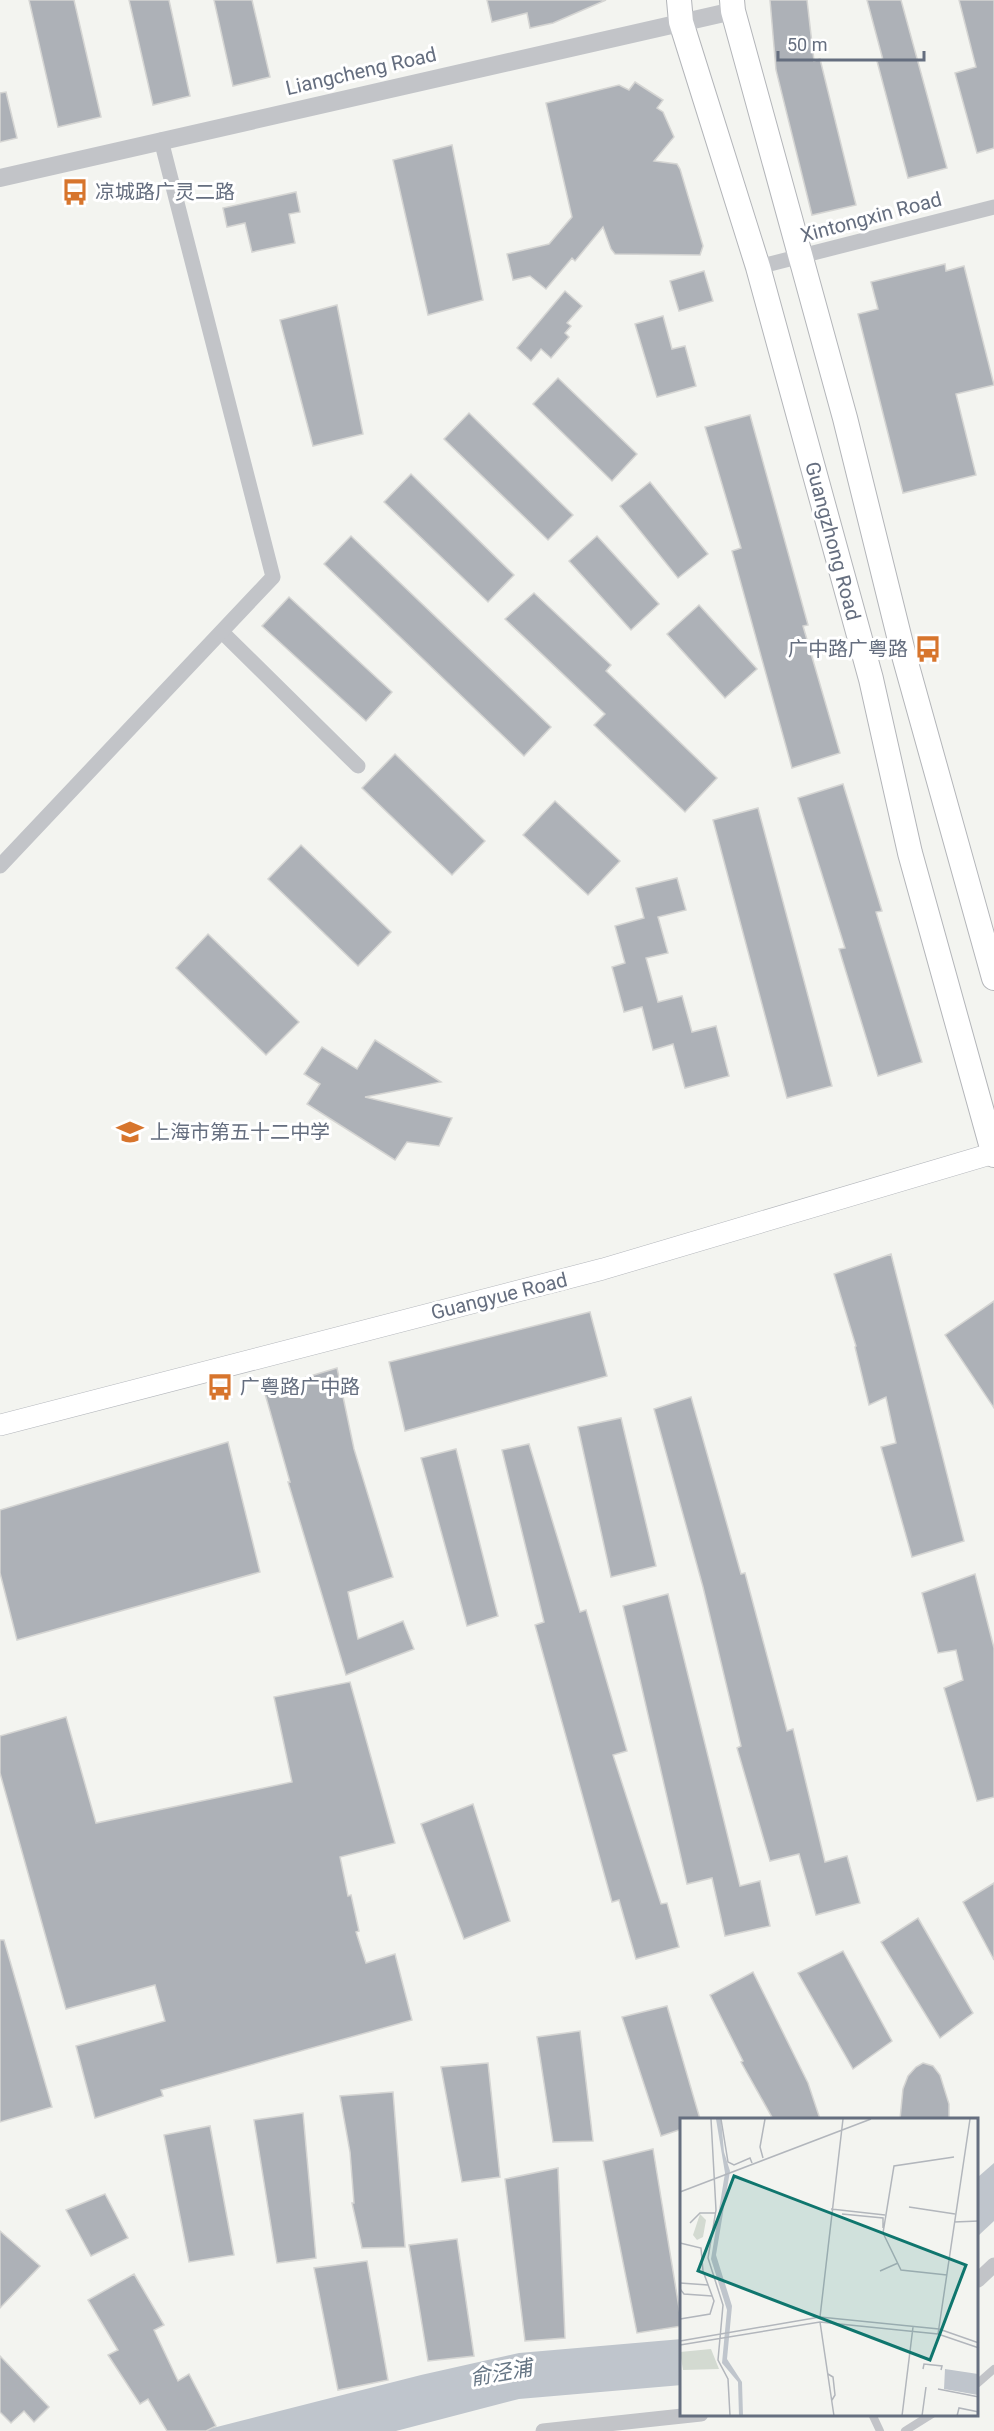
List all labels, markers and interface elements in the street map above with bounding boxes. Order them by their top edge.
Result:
scale bar [778,24,924,62]
text: 50 m [787,34,827,55]
street label: Liangcheng Road [283,42,439,100]
bus stop icon: 凉城路广灵二路 [60,177,90,207]
place label: 凉城路广灵二路 [95,180,235,204]
street label: Xintongxin Road [798,187,944,247]
street label: Guangzhong Road [800,459,866,623]
bus stop icon: 广中路广粤路 [913,634,943,664]
place label: 广中路广粤路 [788,637,908,661]
school or university icon: 上海市第五十二中学 [115,1117,145,1147]
place label: 上海市第五十二中学 [150,1120,330,1144]
street label: Guangyue Road [428,1267,570,1325]
bus stop icon: 广粤路广中路 [205,1372,235,1402]
place label: 广粤路广中路 [240,1375,360,1399]
inset map [680,2118,979,2416]
water label: 俞泾浦 [468,2355,537,2390]

